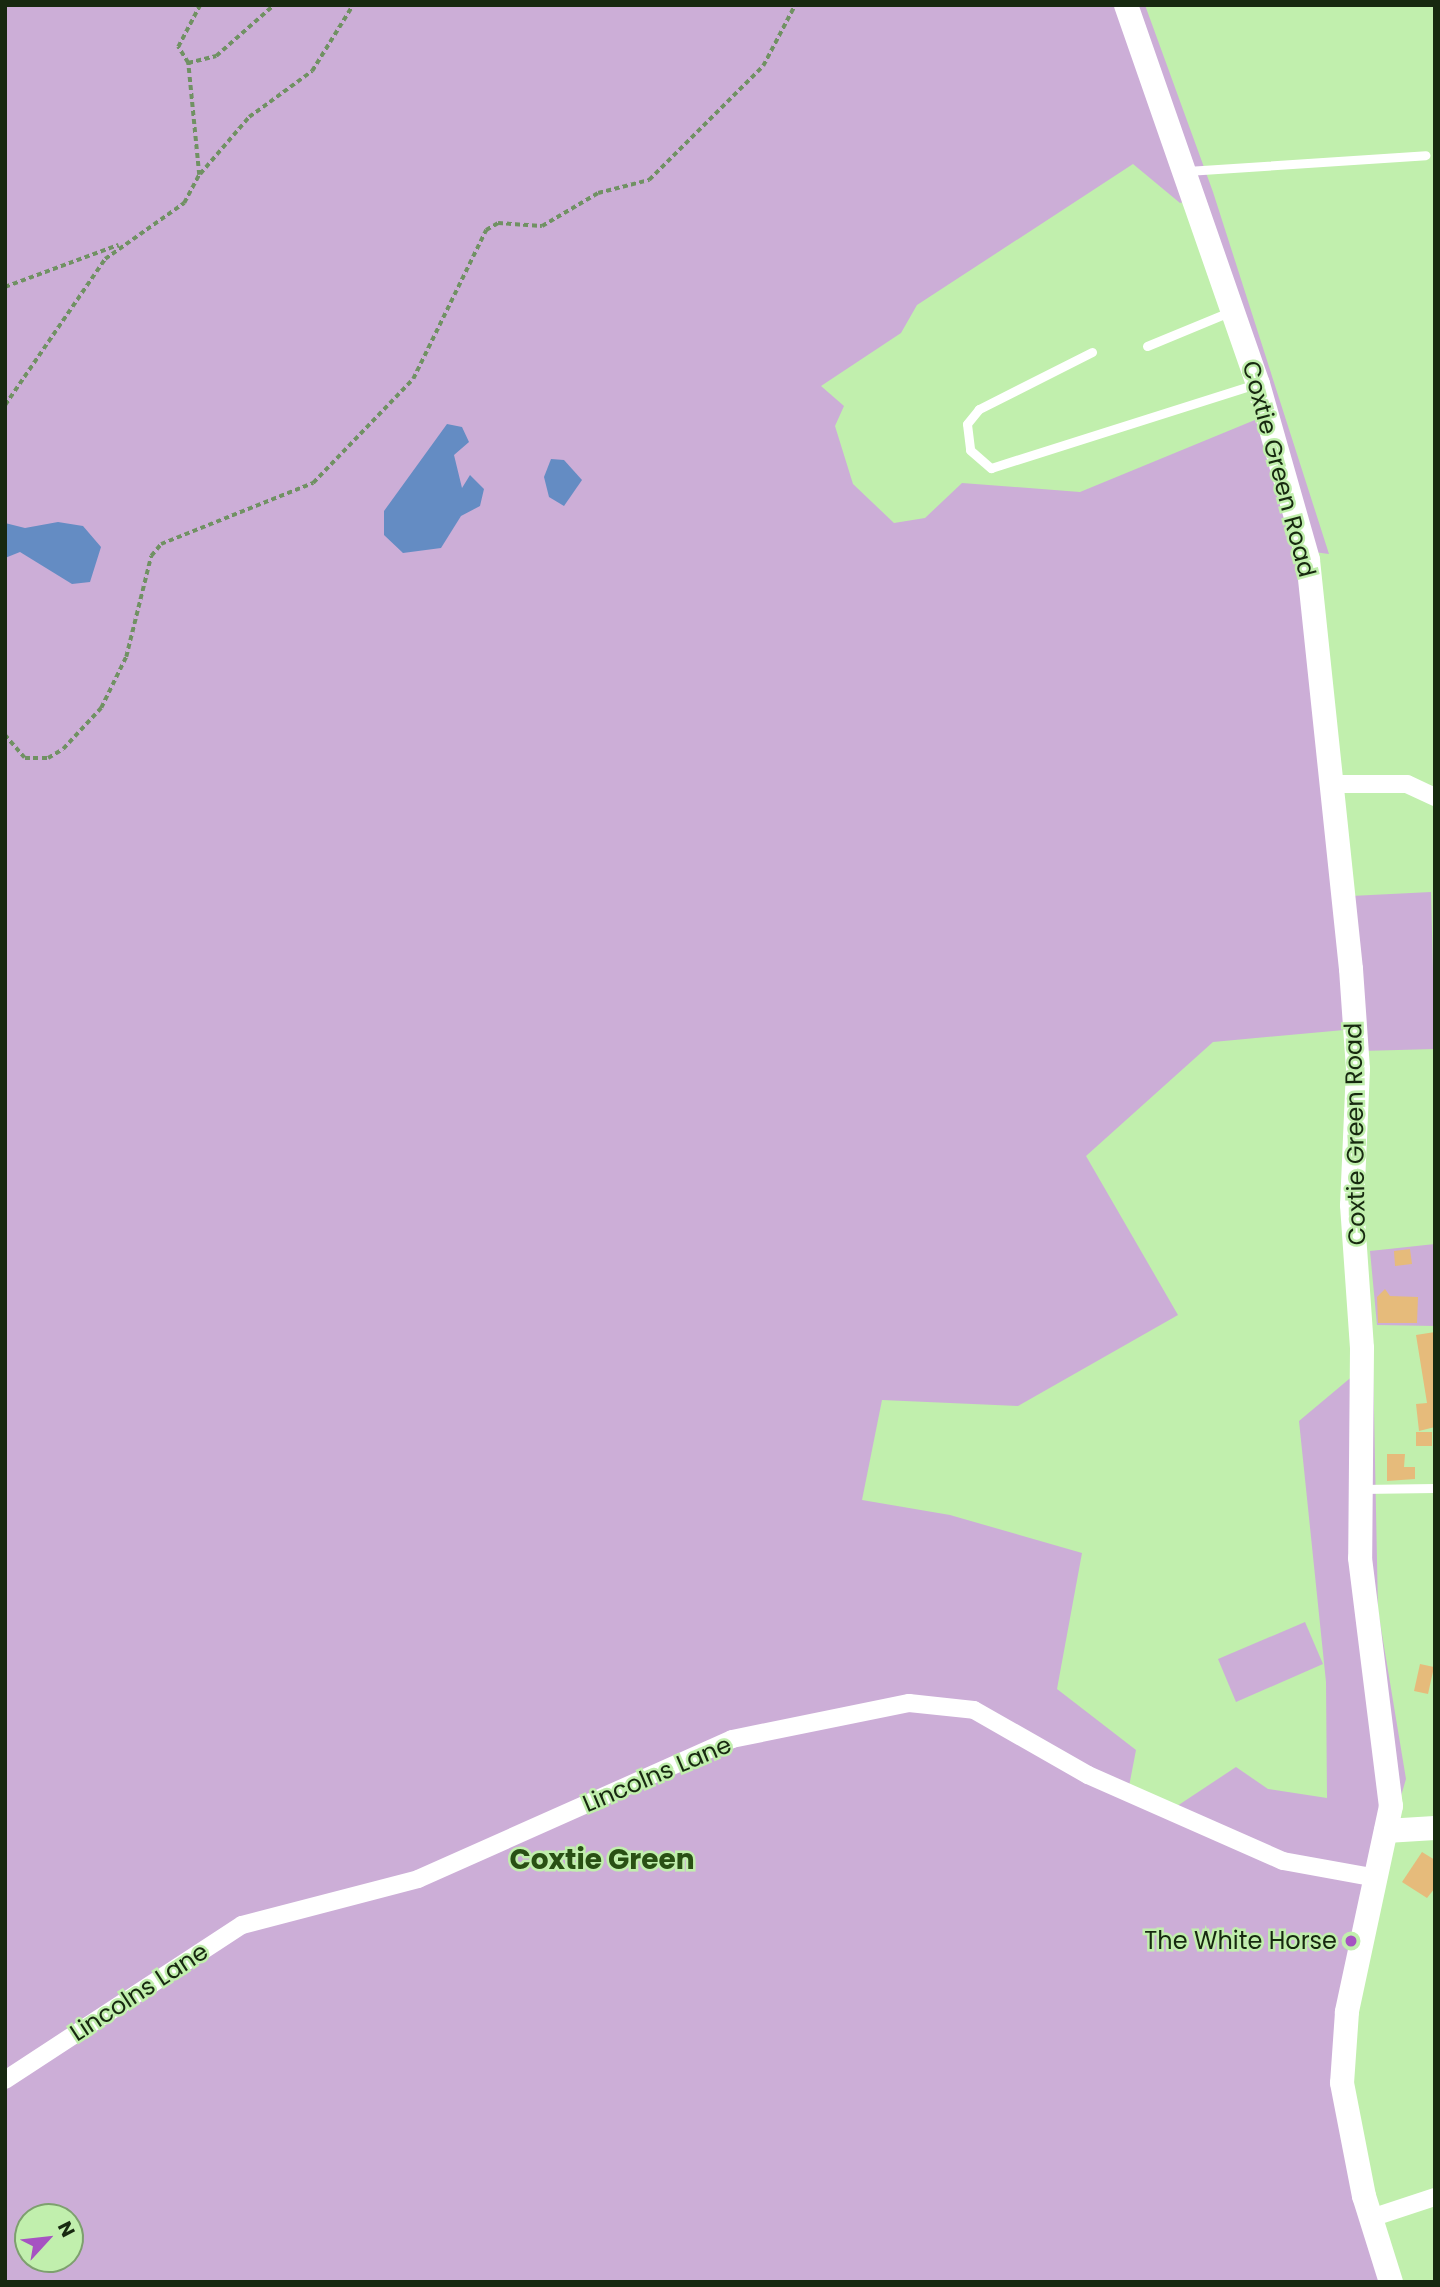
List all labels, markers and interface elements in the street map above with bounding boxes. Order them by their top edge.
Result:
street label: Coxtie Green Road [1236,358,1322,580]
street label: Coxtie Green Road [1339,1022,1371,1246]
street label: Lincolns Lane [578,1730,736,1818]
district label: Coxtie Green [509,1843,695,1877]
place label: The White Horse [1144,1927,1337,1955]
marker: The White Horse [1343,1933,1359,1949]
street label: Lincolns Lane [65,1937,213,2047]
north arrow [14,2203,84,2273]
text: N [51,2217,82,2242]

